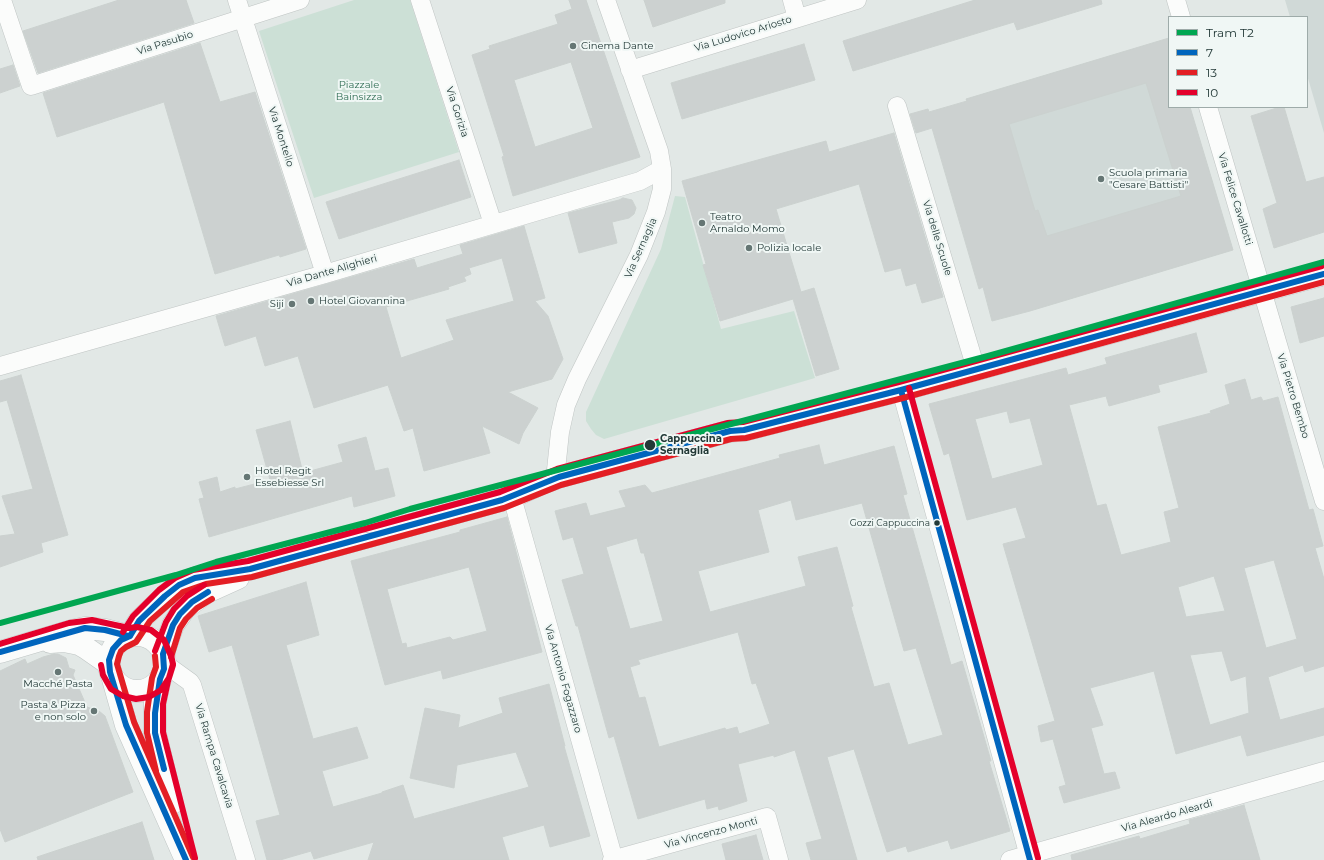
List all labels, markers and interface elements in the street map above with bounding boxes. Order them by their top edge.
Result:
street label: Via Ludovico Ariosto [693,13,793,55]
legend [1168,16,1308,108]
text: Tram T2 [1206,25,1254,40]
street label: Via Pasubio [135,28,195,58]
place label: Cinema Dante [581,40,654,52]
marker: Cinema Dante [568,41,578,51]
text: 7 [1206,45,1213,60]
text: 13 [1206,65,1217,80]
park label: Piazzale Bainsizza [336,79,382,102]
street label: Via Gorizia [443,85,471,139]
text: 10 [1206,85,1218,100]
street label: Via Montello [266,106,296,168]
street label: Via Felice Cavallotti [1215,151,1255,247]
place label: Scuola primaria "Cesare Battisti" [1109,167,1188,190]
marker: Scuola primaria "Cesare Battisti" [1096,174,1106,184]
street label: Via delle Scuole [920,199,954,277]
place label: Teatro Arnaldo Momo [710,211,785,234]
street label: Via Sernaglia [622,216,660,280]
marker: Teatro Arnaldo Momo [697,218,707,228]
place label: Polizia locale [757,242,821,254]
marker: Polizia locale [744,243,754,253]
street label: Via Dante Alighieri [286,252,378,290]
place label: Hotel Giovannina [319,295,405,307]
marker: Hotel Giovannina [306,296,316,306]
place label: Siji [270,298,284,310]
marker: Siji [287,299,297,309]
street label: Via Pietro Bembo [1274,352,1312,440]
place label: Cappuccina Sernaglia [660,433,722,456]
marker: Cappuccina Sernaglia [643,438,657,452]
place label: Hotel Regit Essebiesse Srl [255,465,324,488]
marker: Hotel Regit Essebiesse Srl [242,472,252,482]
place label: Gozzi Cappuccina [850,518,930,528]
marker: Gozzi Cappuccina [932,518,942,528]
street label: Via Antonio Fogazzaro [542,624,584,734]
marker: Macché Pasta [53,667,63,677]
place label: Macché Pasta [23,678,93,690]
place label: Pasta & Pizza e non solo [21,699,86,722]
street label: Via Rampa Cavalcavia [192,702,236,810]
marker: Pasta & Pizza e non solo [89,706,99,716]
street label: Via Aleardo Aleardi [1120,797,1214,835]
street label: Via Vincenzo Monti [663,815,759,851]

